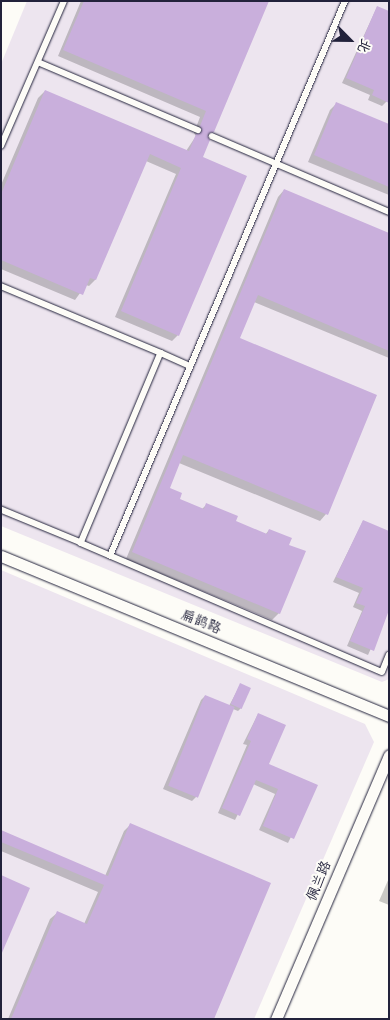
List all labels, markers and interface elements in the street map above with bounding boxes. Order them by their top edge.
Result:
north arrow [325,15,375,65]
text: 北 [352,36,376,56]
street label: 扁鹊路 [178,606,224,638]
street label: 佩兰路 [303,858,335,904]

